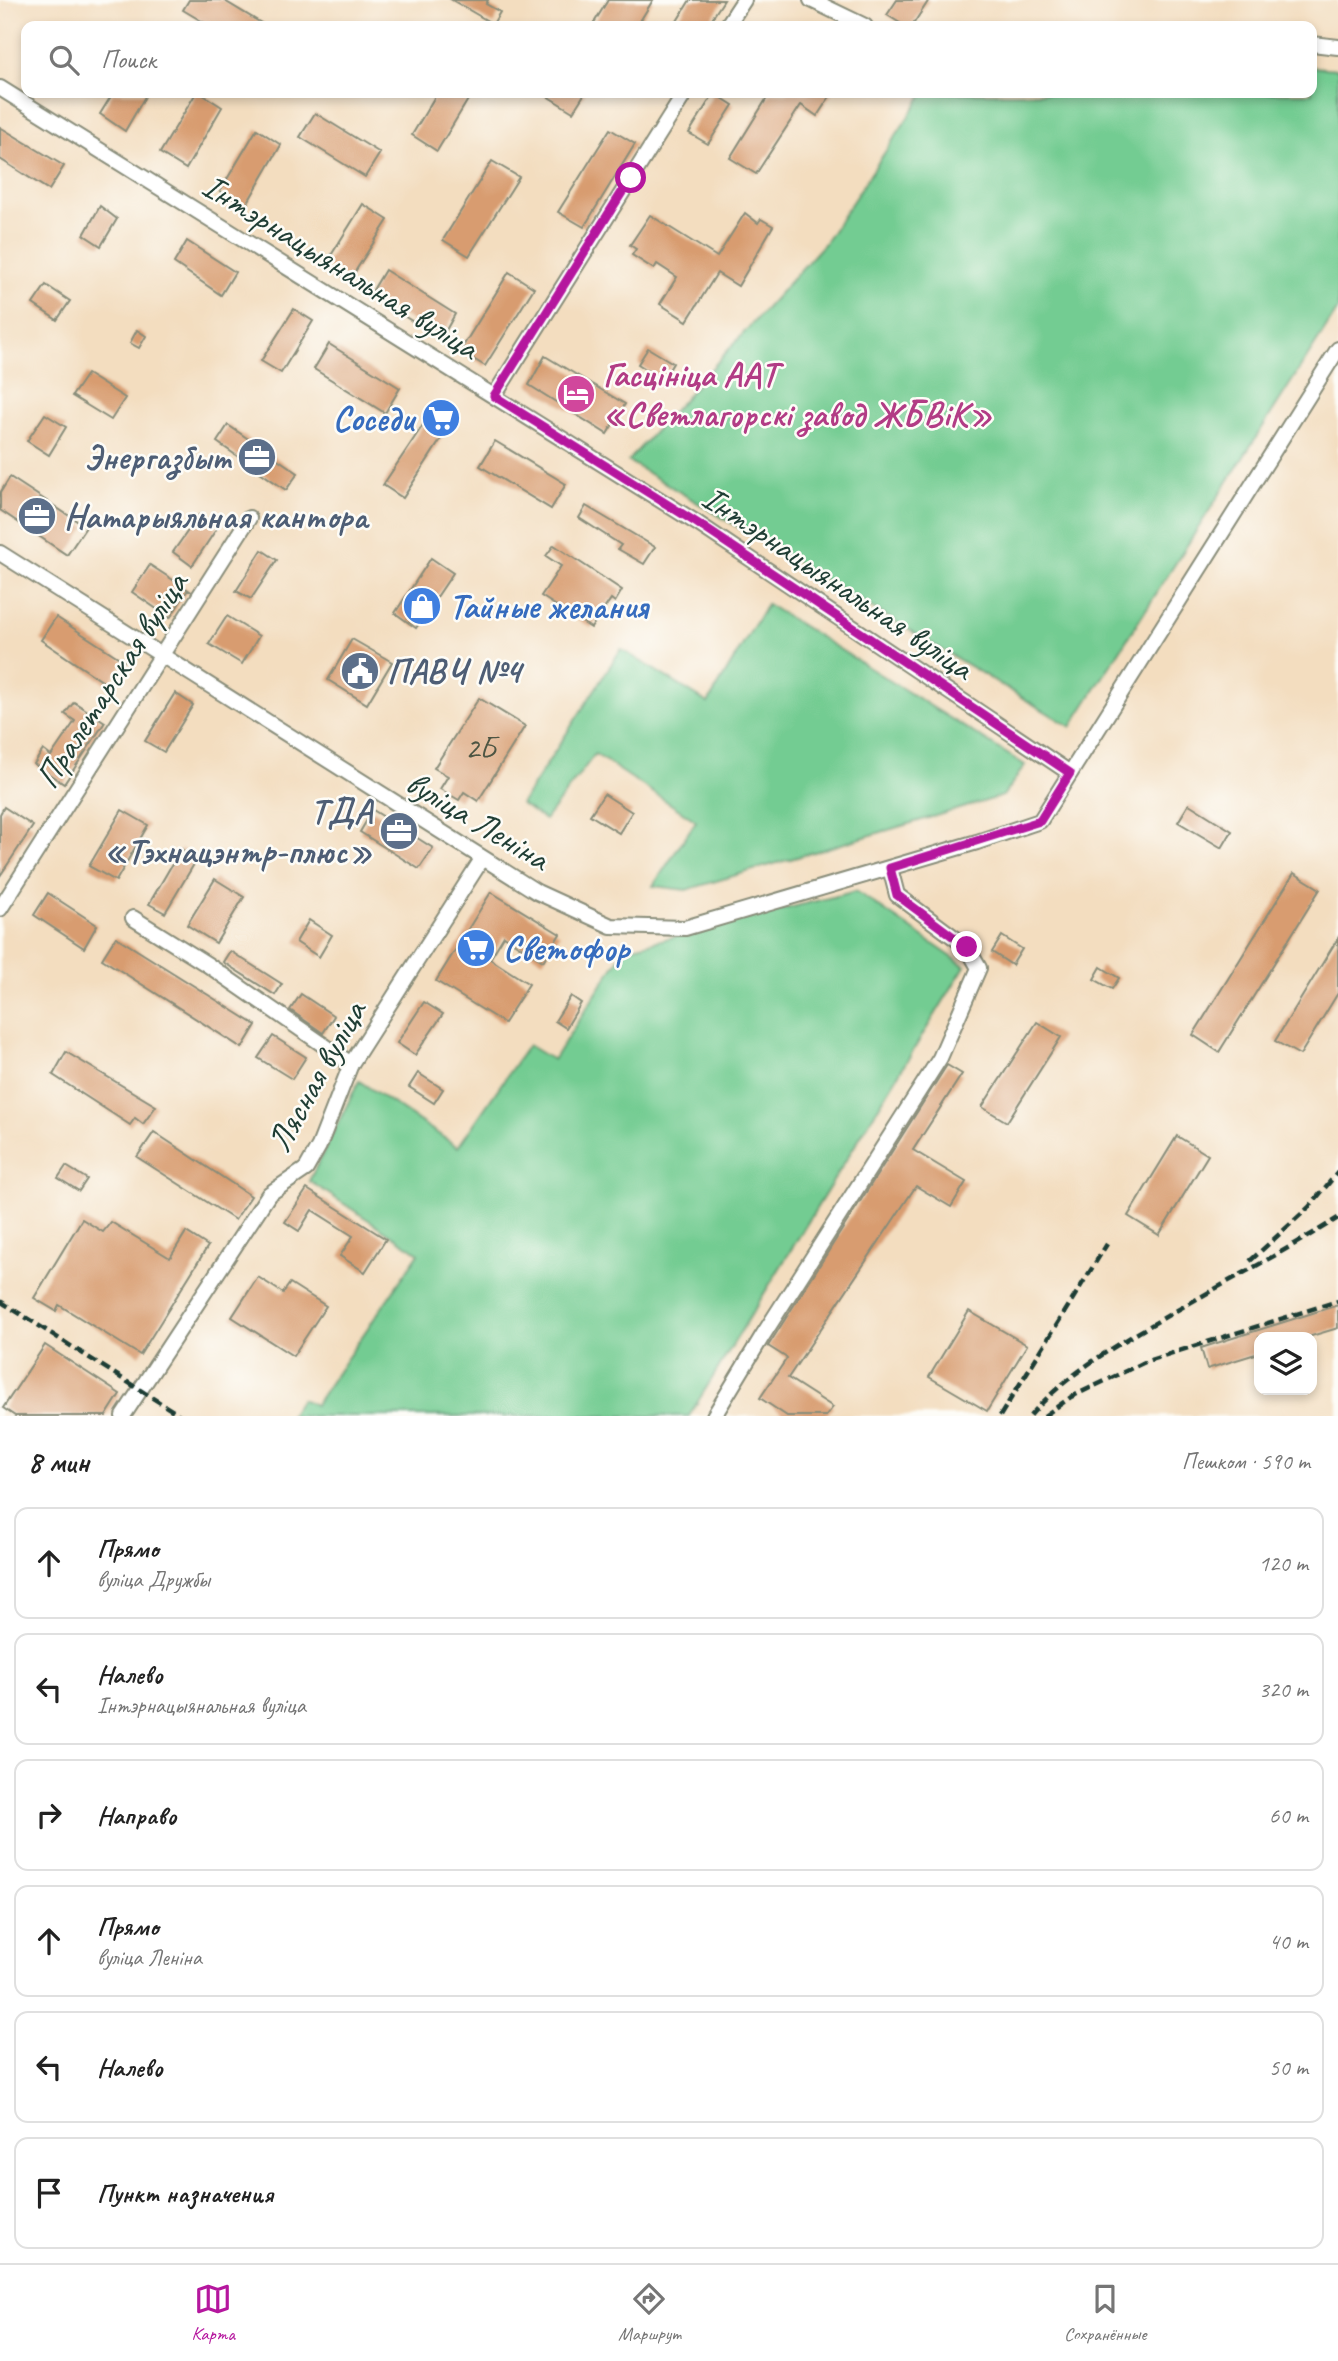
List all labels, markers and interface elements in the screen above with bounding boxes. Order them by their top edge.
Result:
search box [21,21,1317,98]
icon: search [45,41,83,79]
text: Поиск [101,43,156,76]
route start [615,162,646,193]
street label: Інтэрнацыянальная вуліца [194,163,490,371]
place label: Гасцініца ААТ «Светлагорскі завод ЖБВіК» [603,352,992,437]
hotel icon: Гасцініца ААТ «Светлагорскі завод ЖБВіК» [555,373,597,415]
place label: Соседи [333,396,417,441]
supermarket icon: Соседи [420,397,462,439]
place label: Энергазбыт [84,435,233,480]
office icon: Энергазбыт [236,436,278,478]
street label: Інтэрнацыянальная вуліца [693,475,984,691]
place label: Натарыяльная кантора [64,494,370,539]
office icon: Натарыяльная кантора [16,495,58,537]
street label: Пралетарская вуліца [25,561,199,797]
place label: Тайные желания [449,584,651,629]
shop icon: Тайные желания [401,585,443,627]
place label: ПАВЧ №4 [387,649,525,694]
public building icon: ПАВЧ №4 [339,650,381,692]
house number: 2Б [465,727,500,768]
street label: вуліца Леніна [398,760,560,882]
place label: ТДА «Тэхнацэнтр-плюс» [104,789,374,874]
office icon: ТДА «Тэхнацэнтр-плюс» [378,810,420,852]
place label: Светофор [503,926,632,971]
supermarket icon: Светофор [455,927,497,969]
route end [951,931,982,962]
street label: Лясная вуліца [257,990,378,1160]
map controls [1254,1332,1317,1395]
button: layers [1254,1332,1317,1395]
text: 8 мин [28,1443,89,1481]
text: Пешком · 590 m [1182,1447,1310,1476]
text: Прямо [97,1532,159,1565]
icon: ahead [30,1544,68,1582]
text: 120 m [1259,1549,1308,1578]
text: вуліца Дружбы [97,1565,210,1594]
text: Налево [97,1658,163,1691]
icon: left [30,1670,68,1708]
text: 320 m [1259,1675,1308,1704]
text: Інтэрнацыянальная вуліца [97,1691,306,1720]
icon: right [30,1796,68,1834]
text: Направо [97,1799,176,1832]
text: 60 m [1269,1801,1308,1830]
text: Прямо [97,1910,159,1943]
icon: ahead [30,1922,68,1960]
text: 40 m [1269,1927,1308,1956]
text: вуліца Леніна [97,1943,202,1972]
icon: left [30,2048,68,2086]
text: Налево [97,2051,163,2084]
text: 50 m [1269,2053,1308,2082]
icon: arrive [30,2174,68,2212]
text: Пункт назначения [97,2177,273,2210]
tab: Карта [192,2280,235,2346]
tab: Маршрут [618,2280,681,2346]
tab: Сохранённые [1064,2280,1146,2346]

